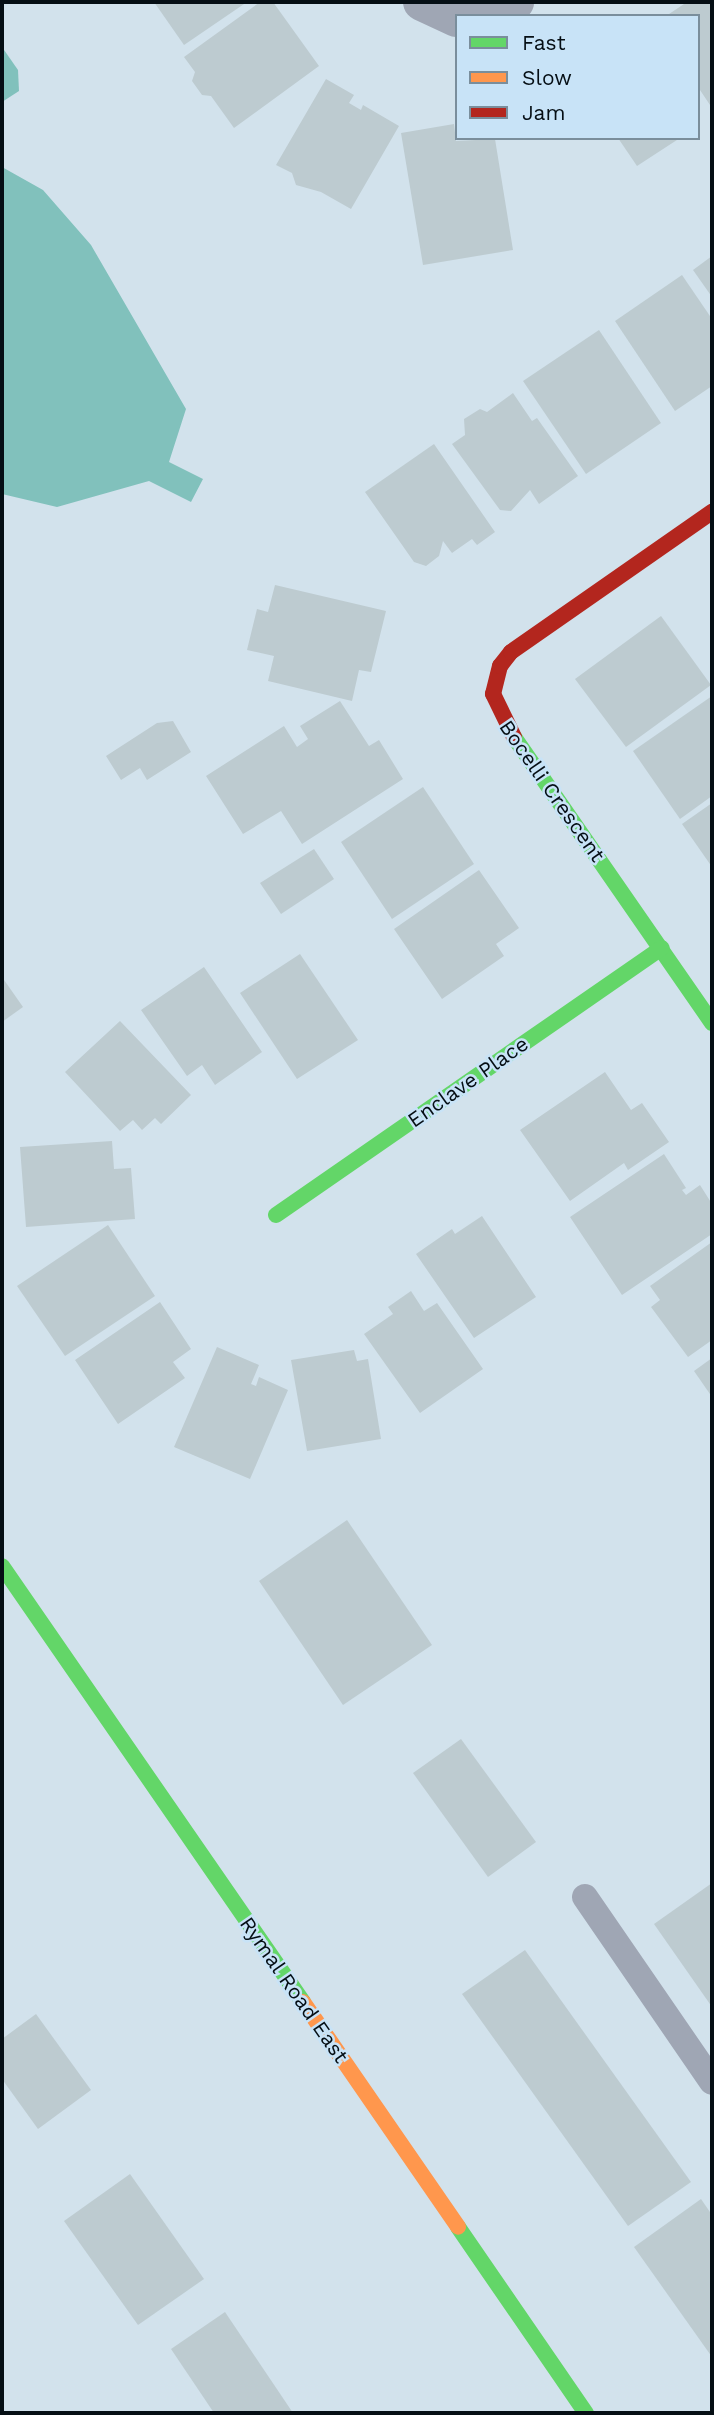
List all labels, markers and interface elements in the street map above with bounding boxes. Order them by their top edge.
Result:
legend [455,14,700,140]
text: Fast [522,30,566,55]
text: Slow [522,65,572,90]
text: Jam [522,100,565,125]
street label: Bocelli Crescent [494,715,610,867]
street label: Enclave Place [403,1031,533,1133]
street label: Rymal Road East [234,1912,354,2068]

